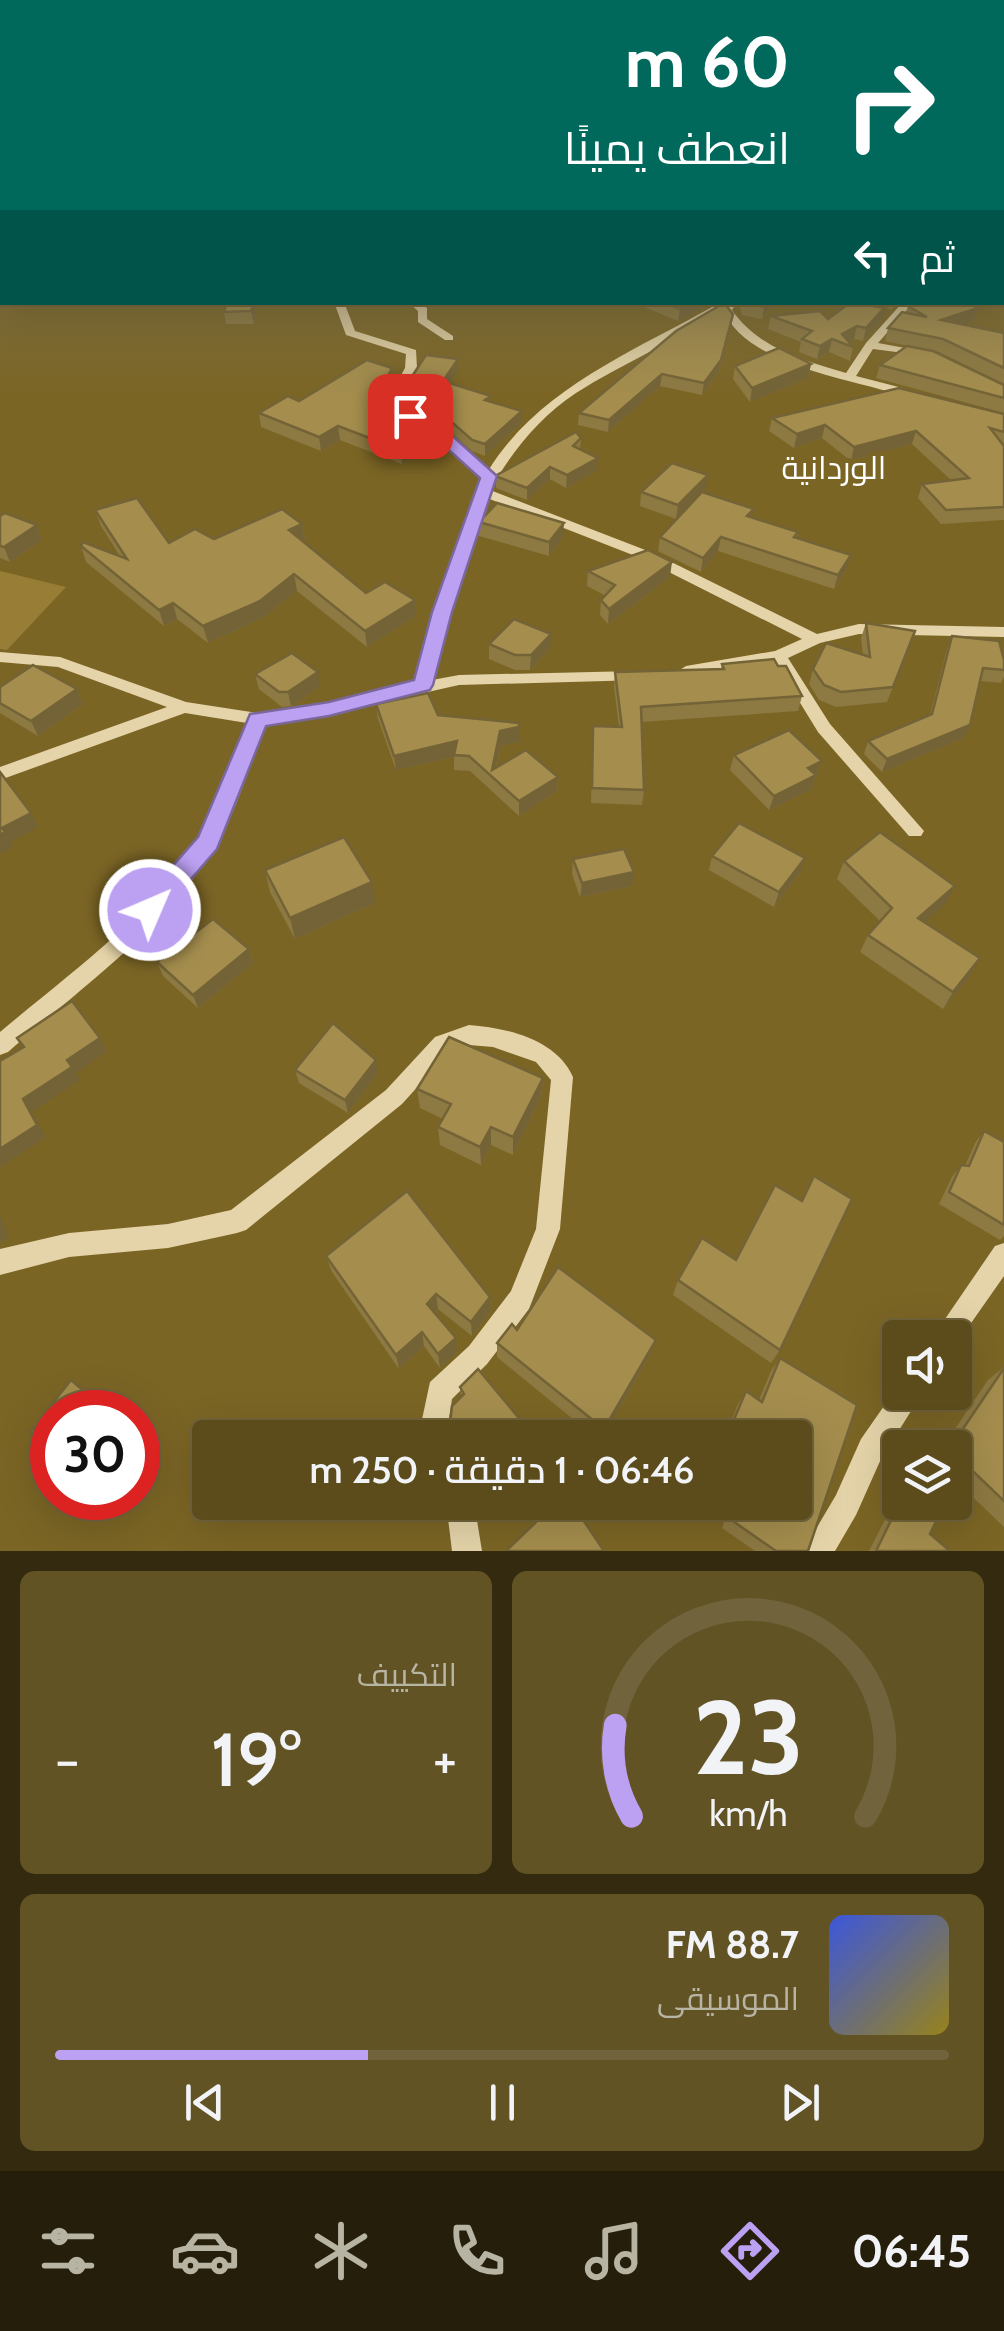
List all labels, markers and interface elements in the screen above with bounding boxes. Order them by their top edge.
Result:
text: 60 m [625,19,790,105]
icon: right [825,40,955,170]
text: انعطف يمينًا [564,121,790,175]
icon: left [845,230,900,285]
text: ثم [920,235,955,282]
pin [368,374,453,459]
icon: arrive [383,389,438,444]
district label: الوردانية [782,448,886,487]
position arrow [98,858,202,962]
map controls [882,1320,972,1520]
button: sound [882,1320,972,1410]
speed limit sign: 30 [30,1390,160,1520]
button: layers [882,1430,972,1520]
text: 06:46 · 1 دقيقة · 250 m [310,1446,694,1493]
text: التكييف [357,1655,457,1694]
text: 23 [692,1674,804,1800]
text: 19° [211,1714,301,1805]
text: − [55,1726,79,1793]
text: + [433,1726,457,1793]
text: km/h [709,1792,787,1835]
text: 88.7 FM [666,1921,799,1968]
text: الموسيقى [657,1979,799,2018]
icon: previous [177,2075,232,2130]
icon: pause [475,2075,530,2130]
icon: next [773,2075,828,2130]
icon: filters [33,2216,103,2286]
icon: car [170,2216,240,2286]
icon: climate [306,2216,376,2286]
icon: phone [442,2216,512,2286]
icon: music [579,2216,649,2286]
icon: directions [715,2216,785,2286]
text: 06:45 [852,2224,971,2278]

